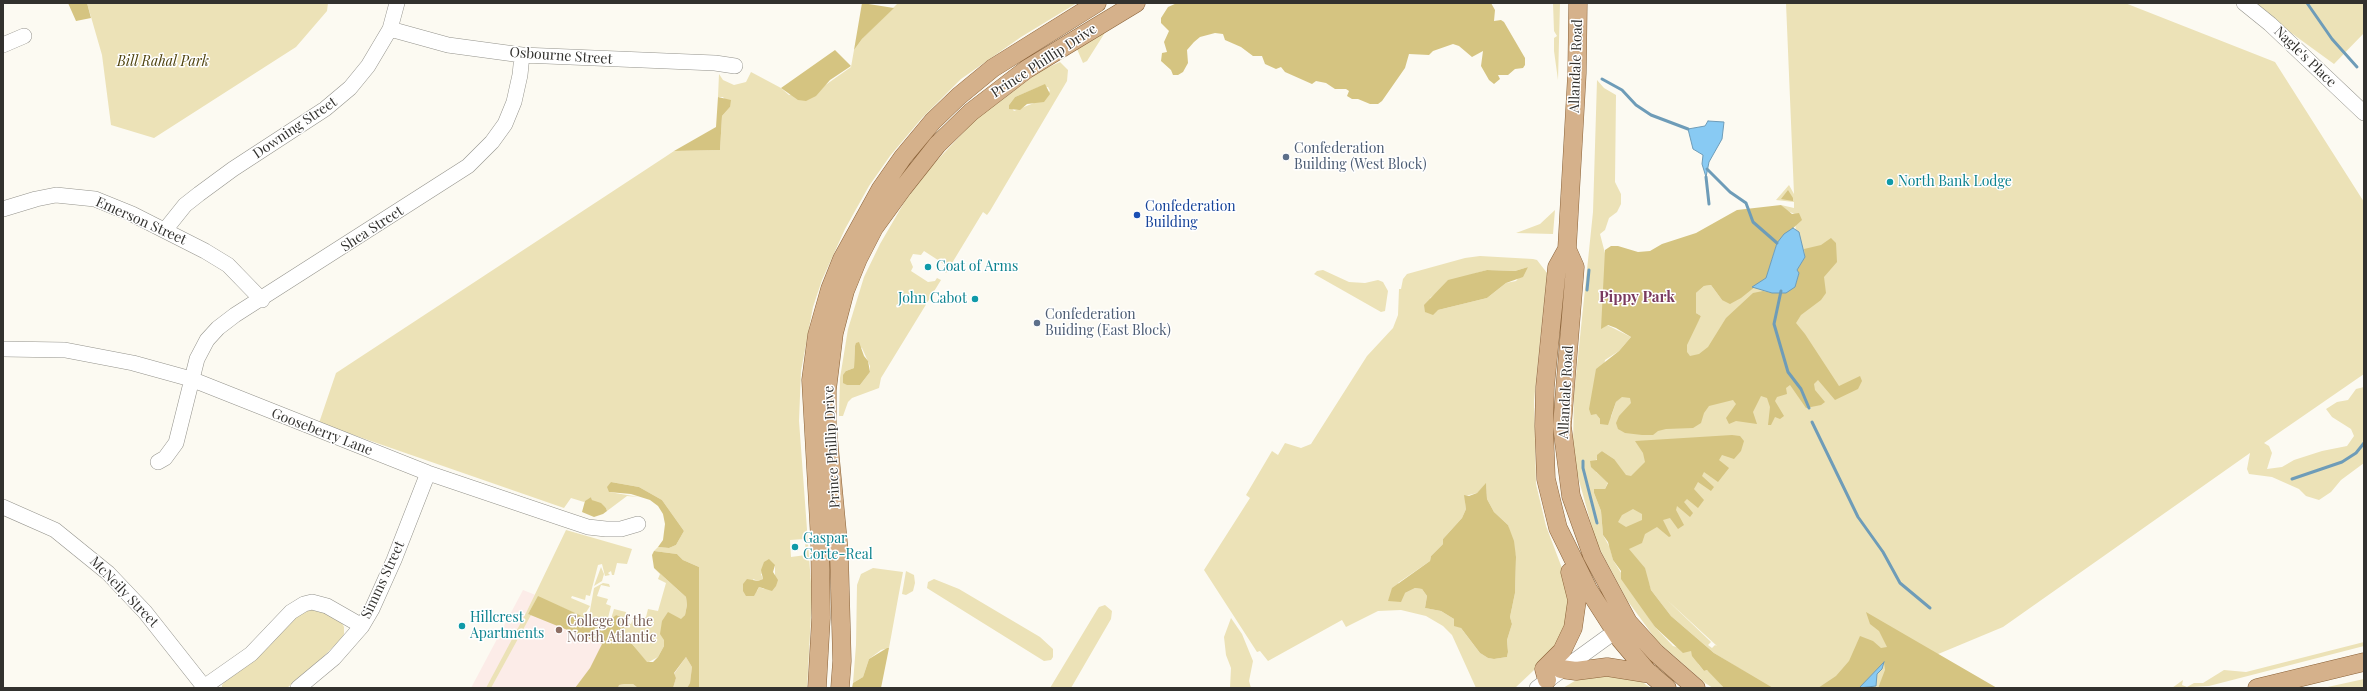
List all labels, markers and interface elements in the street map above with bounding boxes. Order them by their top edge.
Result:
street label: Allandale Road [1566,19,1586,113]
street label: Prince Phillip Drive [988,21,1100,101]
street label: Nagle's Place [2270,23,2340,91]
street label: Osbourne Street [509,44,613,68]
park label: Bill Rahal Park [117,54,209,70]
street label: Downing Street [250,94,340,162]
place label: Confederation Building (West Block) [1294,141,1427,174]
marker: Confederation Building (West Block) [1281,152,1291,162]
place label: North Bank Lodge [1898,174,2012,190]
marker: North Bank Lodge [1885,177,1895,187]
street label: Emerson Street [93,193,189,249]
place label: Confederation Building [1145,199,1236,232]
street label: Shea Street [338,203,406,255]
marker: Confederation Building [1132,210,1142,220]
place label: Coat of Arms [936,259,1018,275]
marker: Coat of Arms [923,262,933,272]
district label: Pippy Park [1599,288,1675,306]
place label: John Cabot [898,291,967,307]
marker: John Cabot [970,294,980,304]
place label: Confederation Buiding (East Block) [1045,307,1171,340]
marker: Confederation Buiding (East Block) [1032,318,1042,328]
street label: Allandale Road [1555,345,1577,439]
street label: Prince Phillip Drive [820,385,844,509]
street label: Gooseberry Lane [269,405,375,459]
place label: Gaspar Corte-Real [803,531,873,564]
street label: Simms Street [358,538,408,622]
marker: Gaspar Corte-Real [790,542,800,552]
street label: McNeily Street [86,553,162,631]
place label: Hillcrest Apartments [470,610,544,642]
place label: College of the North Atlantic [567,614,656,646]
marker: Hillcrest Apartments [457,621,467,631]
marker: College of the North Atlantic [554,625,564,635]

